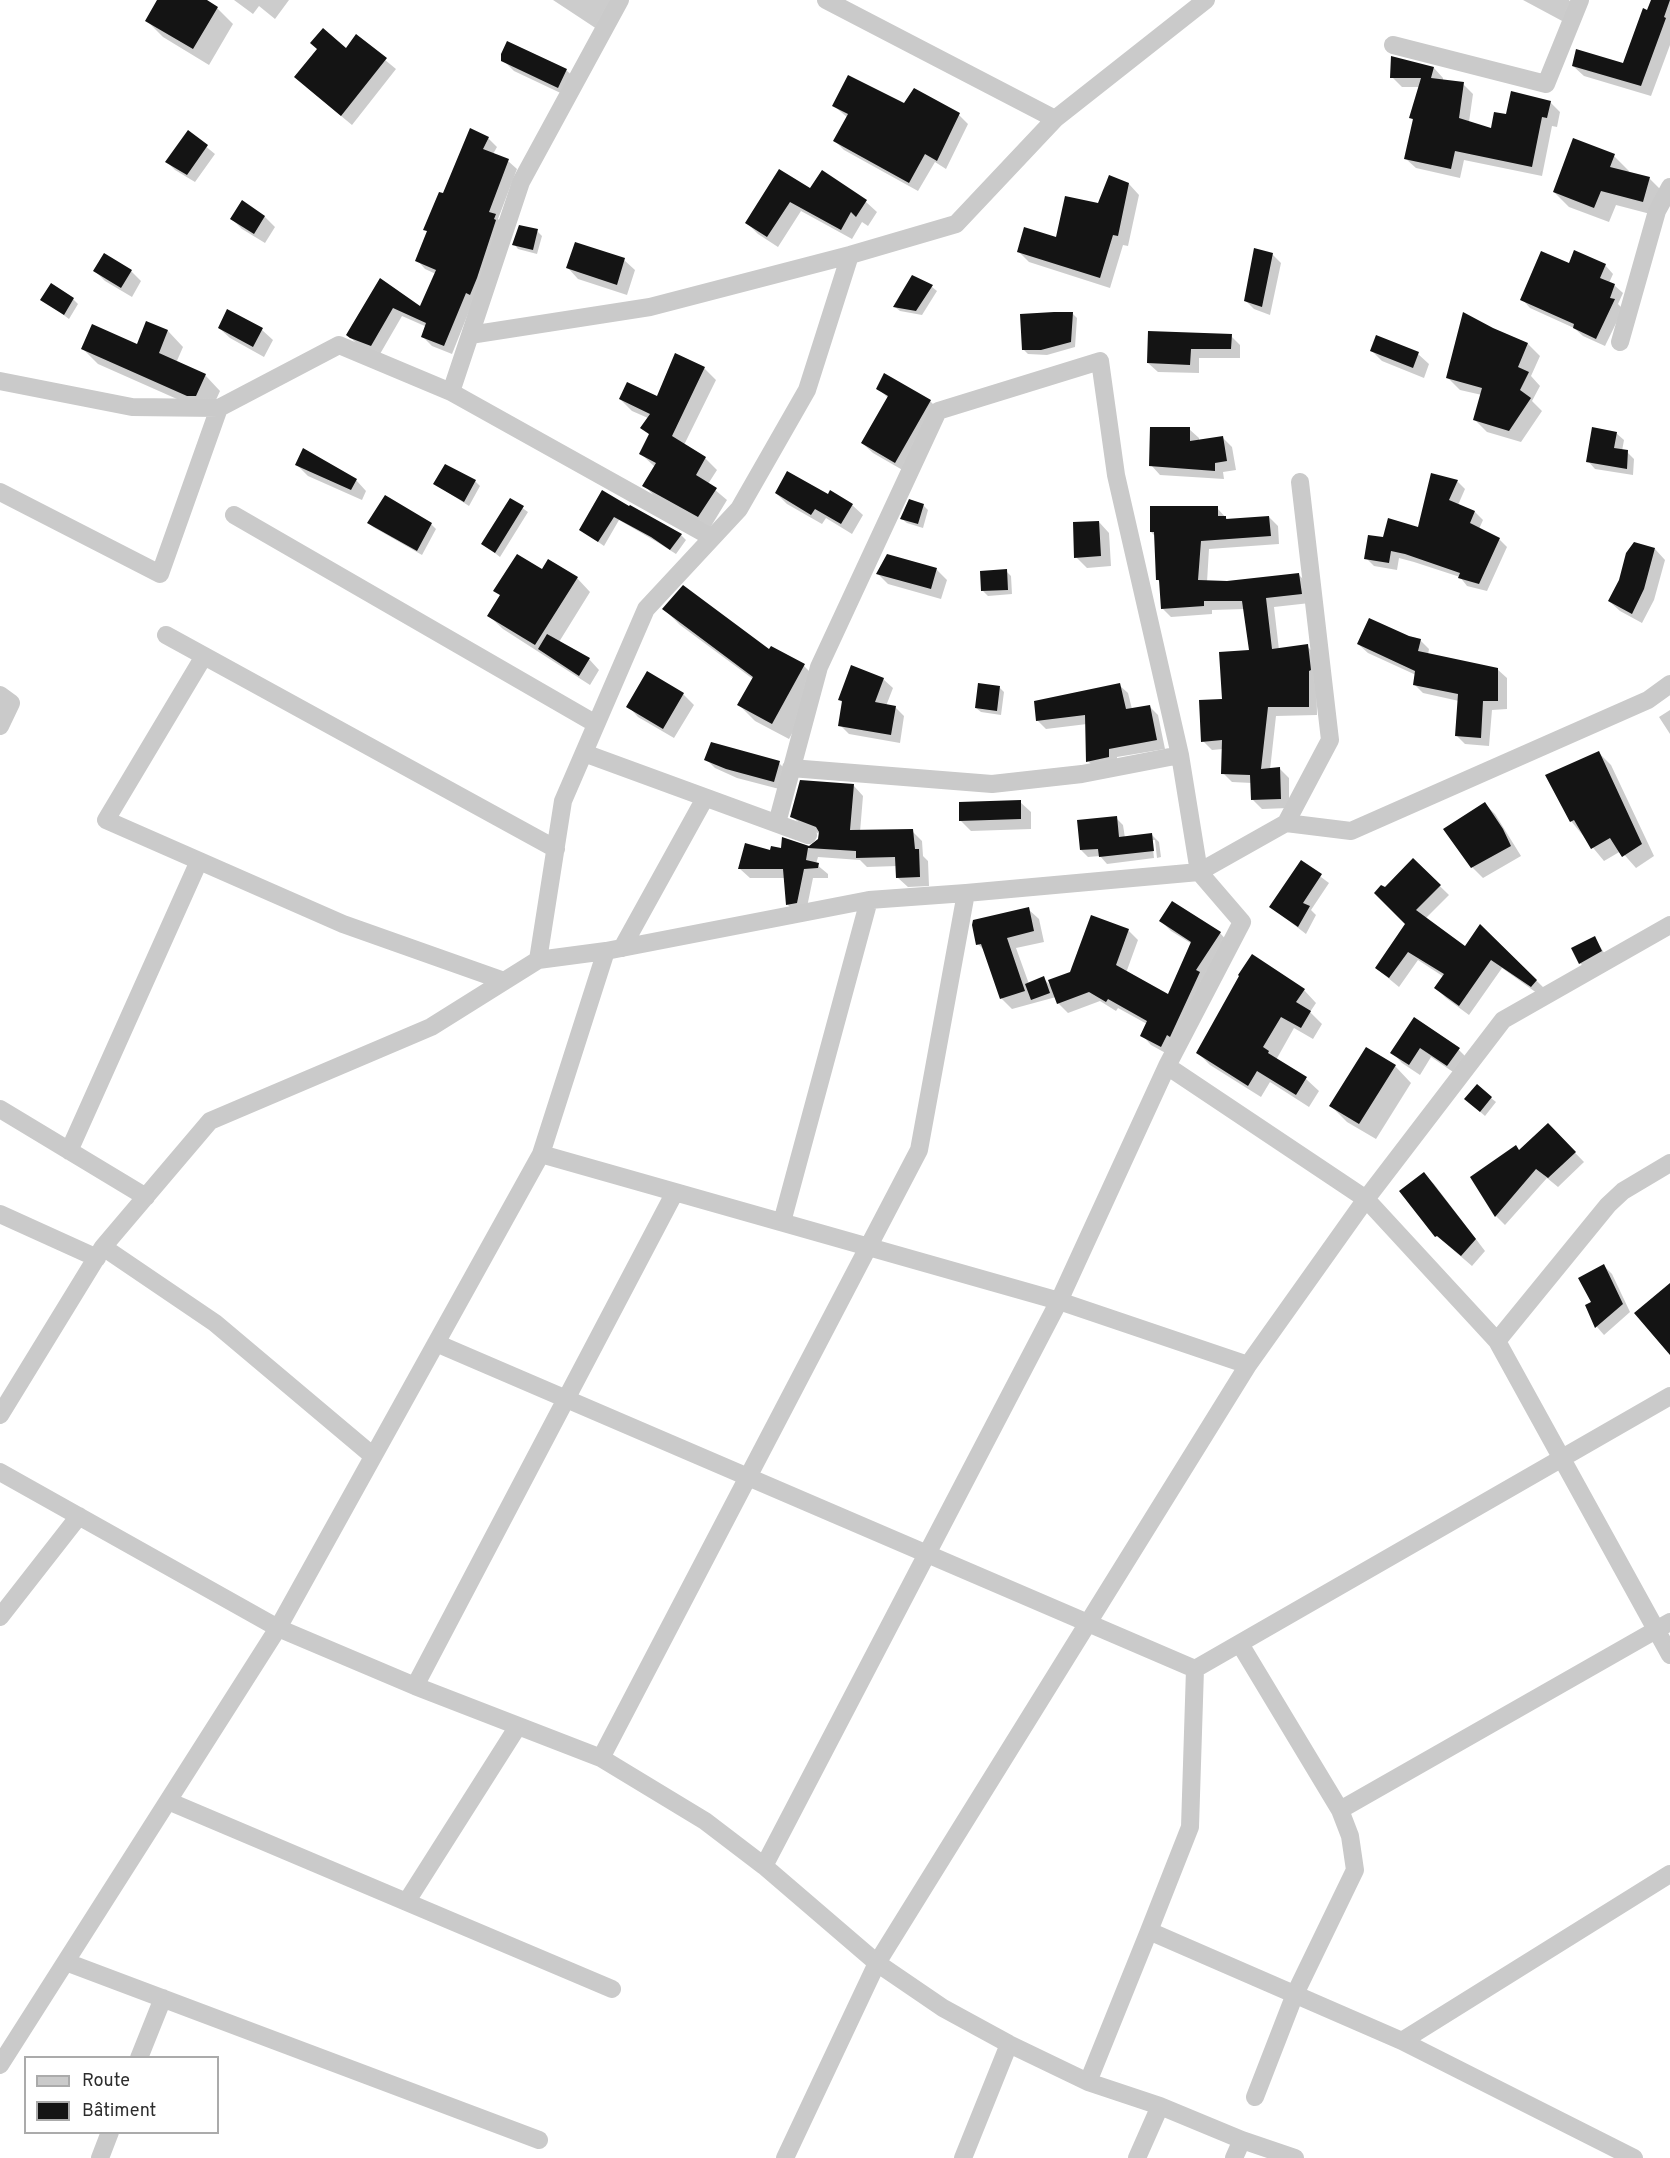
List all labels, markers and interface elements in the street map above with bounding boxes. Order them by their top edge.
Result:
legend [24,2056,219,2134]
text: Route [82,2070,130,2093]
text: Bâtiment [82,2100,156,2123]

